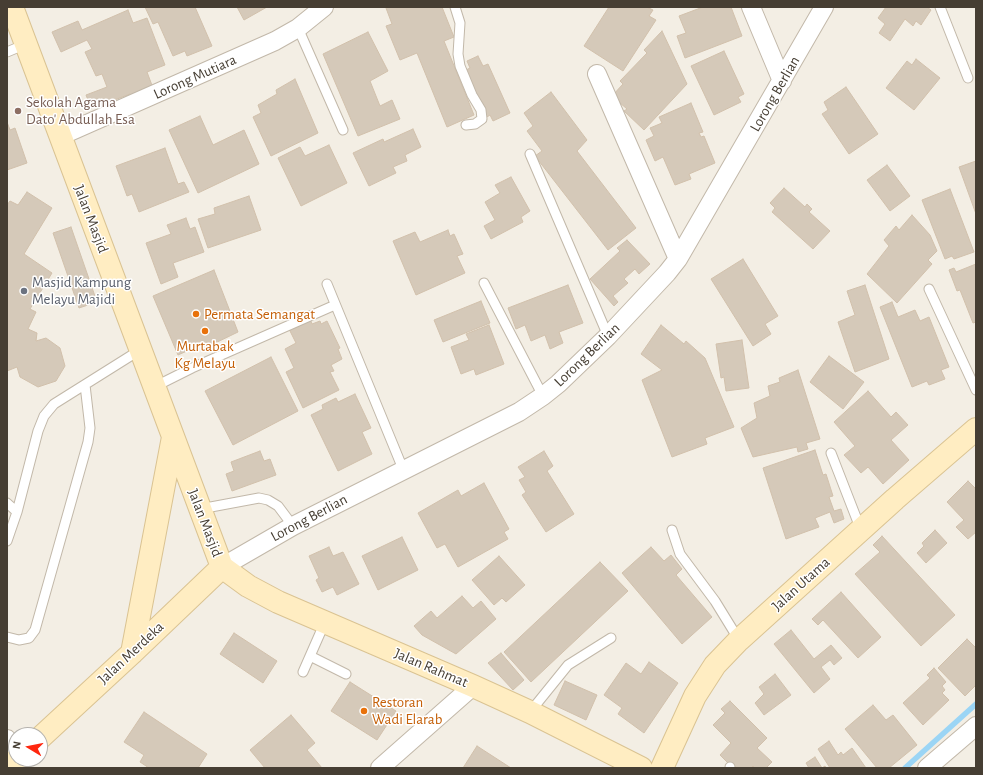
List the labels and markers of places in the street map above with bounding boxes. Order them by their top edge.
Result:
place label: Sekolah Agama Dato' Abdullah Esa [26,93,135,128]
marker: Sekolah Agama Dato' Abdullah Esa [13,106,23,116]
place label: Masjid Kampung Melayu Majidi [32,273,131,308]
marker: Masjid Kampung Melayu Majidi [19,286,29,296]
place label: Permata Semangat [204,305,315,323]
marker: Permata Semangat [191,309,201,319]
marker: Murtabak Kg Melayu [200,326,210,336]
place label: Murtabak Kg Melayu [175,337,235,372]
place label: Restoran Wadi Elarab [372,693,442,728]
marker: Restoran Wadi Elarab [359,706,369,716]

